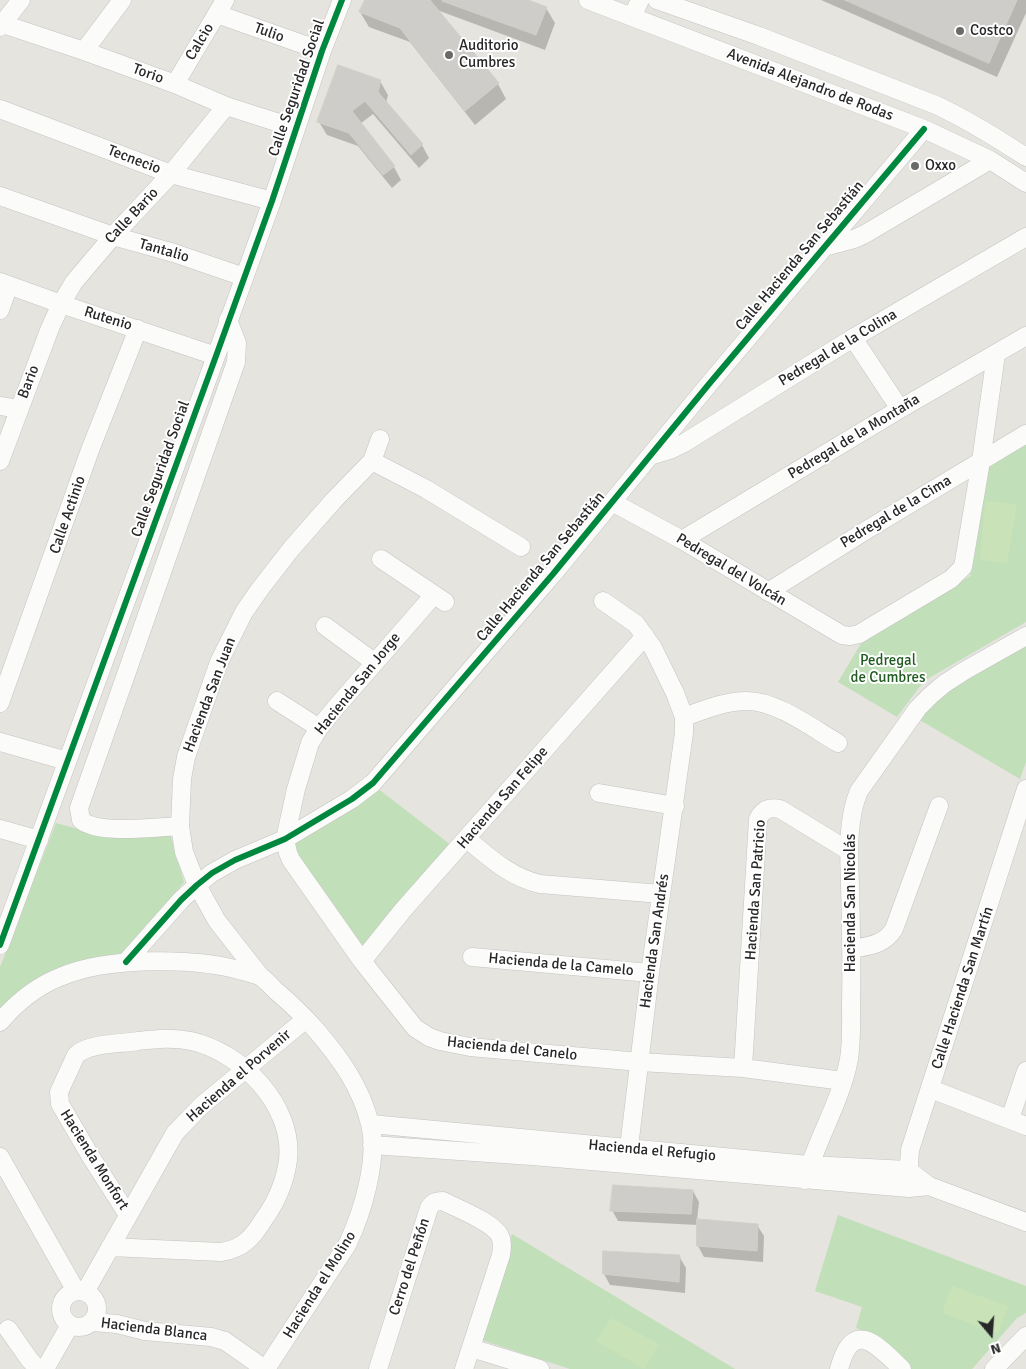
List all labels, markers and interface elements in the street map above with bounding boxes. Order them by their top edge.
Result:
street label: Calle Seguridad Social [265,17,329,159]
street label: Tulio [252,19,286,47]
street label: Calcio [182,20,218,64]
place label: Costco [970,22,1013,40]
marker: Costco [954,25,966,37]
place label: Auditorio Cumbres [459,37,519,72]
street label: Avenida Alejandro de Rodas [724,45,896,125]
marker: Auditorio Cumbres [443,49,455,61]
street label: Torio [130,60,166,88]
street label: Tecnecio [105,142,163,178]
place label: Oxxo [925,157,956,175]
marker: Oxxo [909,160,921,172]
street label: Calle Hacienda San Sebastián [732,177,868,335]
street label: Calle Bario [101,184,163,248]
street label: Tantalio [137,235,191,267]
street label: Rutenio [82,303,134,335]
street label: Pedregal de la Colina [776,306,900,390]
street label: Bario [14,363,44,401]
street label: Pedregal de la Montaña [785,391,923,483]
street label: Calle Seguridad Social [128,398,194,540]
street label: Pedregal de la Cima [837,472,955,552]
street label: Calle Actinio [46,474,90,556]
street label: Calle Hacienda San Sebastián [473,488,609,646]
street label: Pedregal del Volcán [673,530,789,610]
street label: Hacienda San Jorge [311,629,405,739]
street label: Hacienda San Juan [180,635,240,755]
park label: Pedregal de Cumbres [850,652,926,687]
street label: Hacienda San Felipe [454,743,552,853]
street label: Hacienda San Patricio [742,819,770,961]
street label: Hacienda San Nicolás [842,834,860,972]
street label: Hacienda San Andrés [637,873,673,1009]
street label: Calle Hacienda San Martín [928,904,998,1072]
street label: Hacienda de la Camelo [488,950,634,980]
street label: Hacienda el Porvenir [183,1026,295,1126]
street label: Hacienda del Canelo [446,1033,578,1065]
street label: Hacienda Monfort [56,1106,132,1214]
street label: Hacienda el Refugio [587,1136,717,1166]
street label: Cerro del Peñón [386,1216,434,1318]
street label: Hacienda el Molino [280,1228,360,1342]
north arrow [966,1309,1016,1359]
street label: Hacienda Blanca [100,1315,208,1345]
text: N [989,1339,1003,1358]

